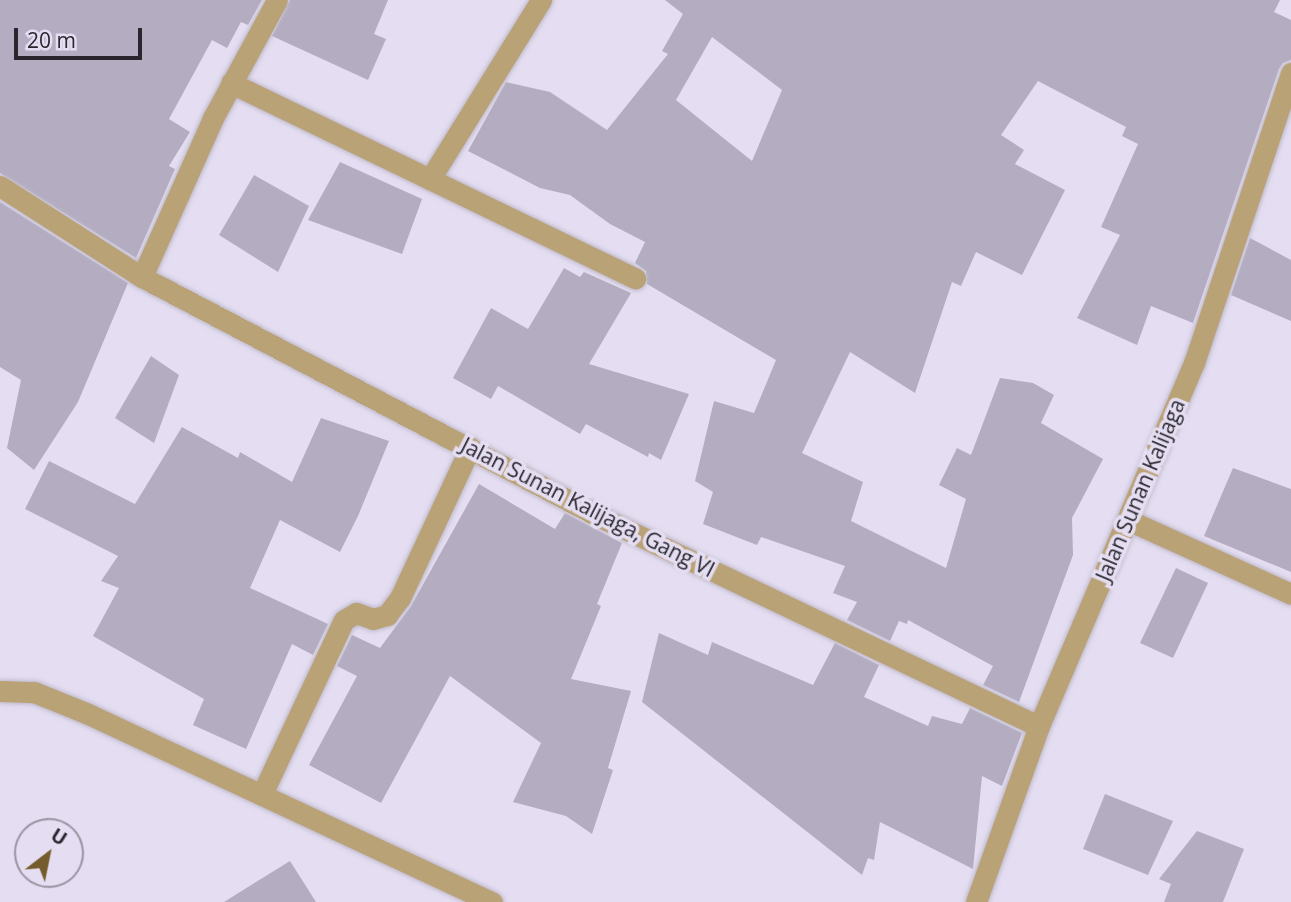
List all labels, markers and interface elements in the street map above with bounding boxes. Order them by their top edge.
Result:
scale bar [18,14,145,58]
text: 20 m [27,26,76,54]
street label: Jalan Sunan Kalijaga [1090,395,1190,585]
street label: Jalan Sunan Kalijaga, Gang VI [457,432,719,582]
north arrow [14,818,84,888]
text: U [46,822,72,852]

